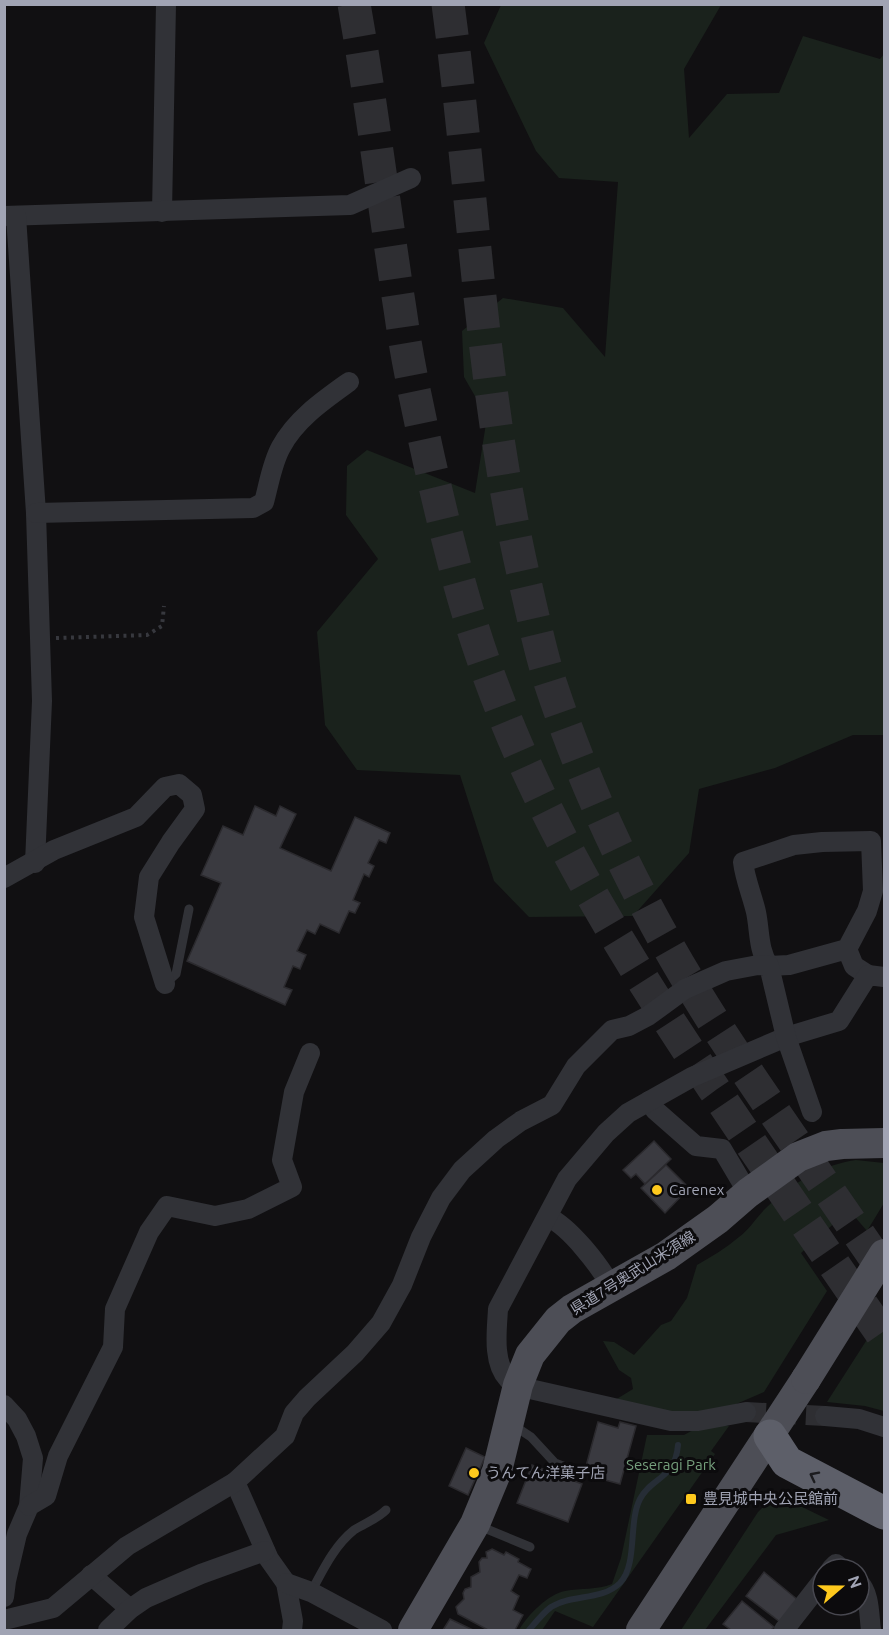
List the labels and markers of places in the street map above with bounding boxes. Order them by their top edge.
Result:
place label: Carenex [669,1181,725,1198]
marker: Carenex [650,1183,664,1197]
place label: うんてん洋菓子店 [486,1464,605,1481]
marker: うんてん洋菓子店 [467,1466,481,1480]
place label: 豊見城中央公民館前 [703,1490,838,1507]
marker: 豊見城中央公民館前 [684,1492,698,1506]

